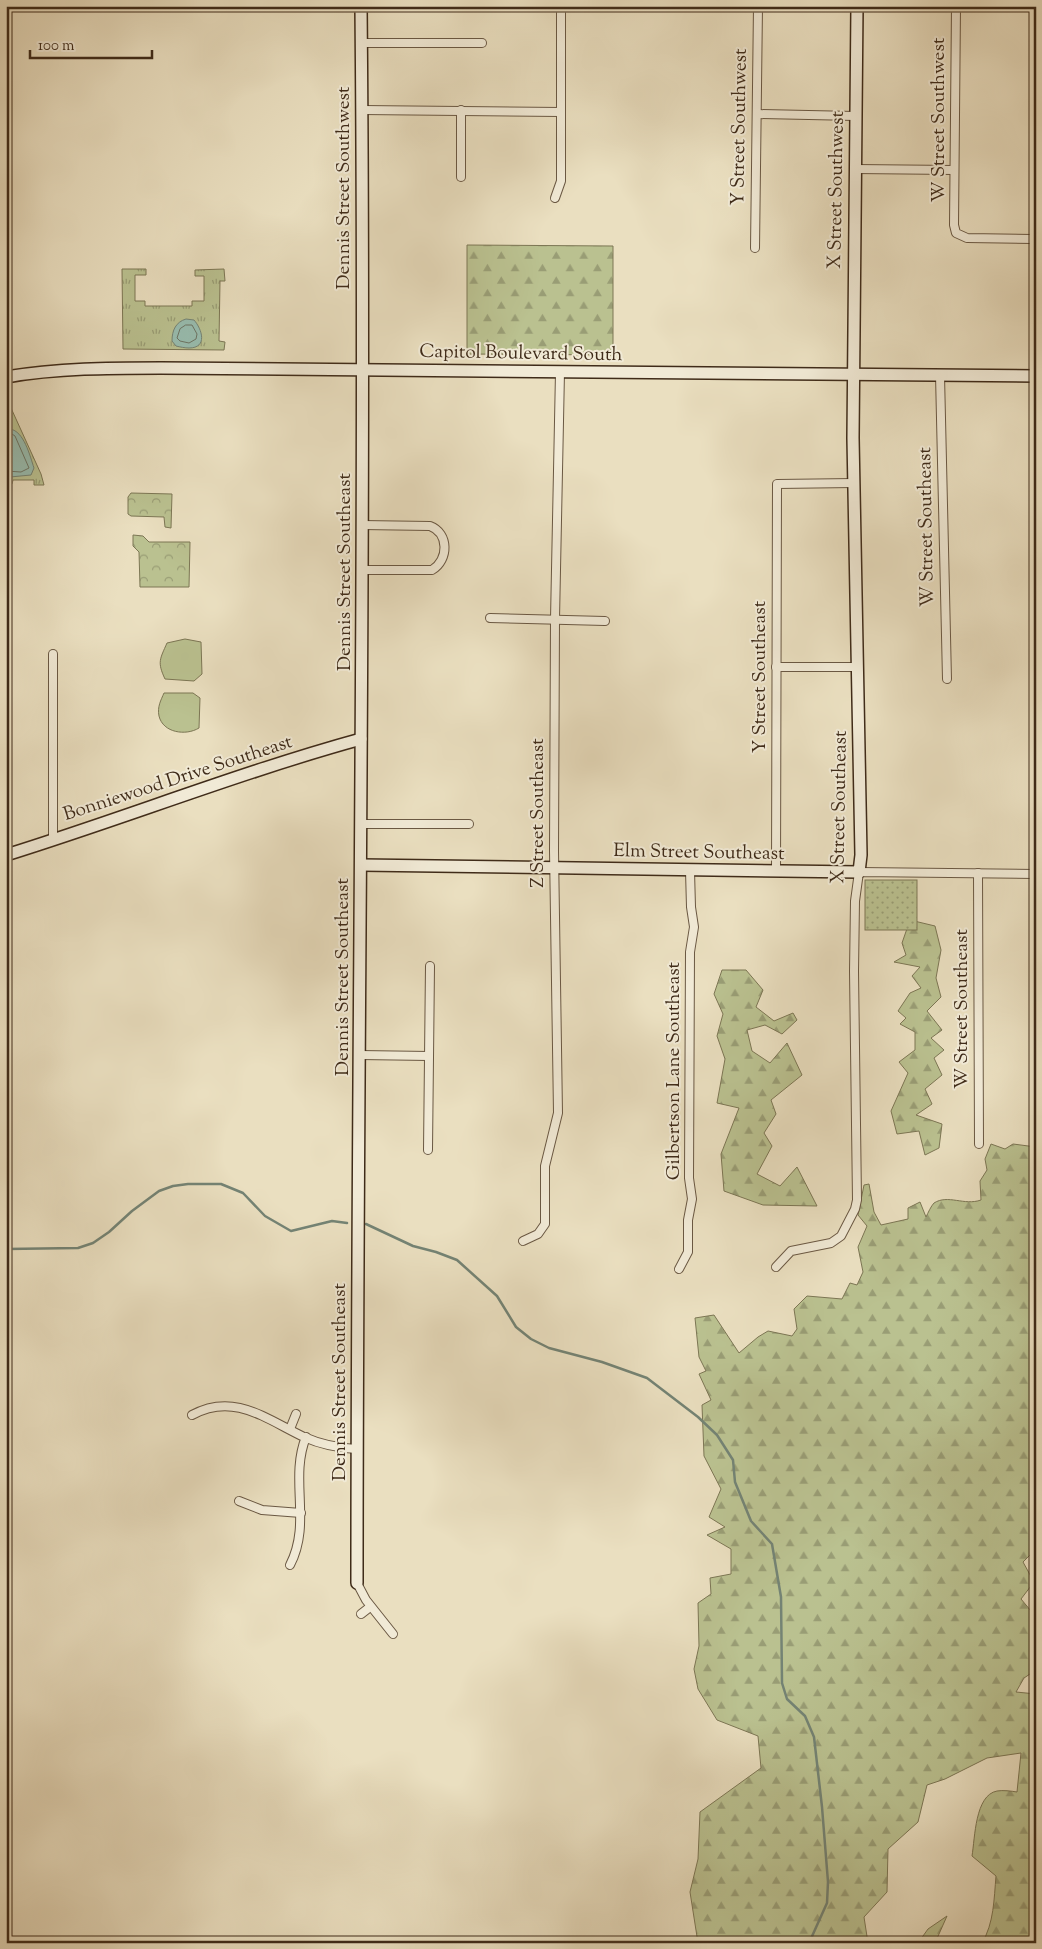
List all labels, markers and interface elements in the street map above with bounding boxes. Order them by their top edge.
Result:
scale bar [30,28,152,60]
text: 100 m [38,36,75,57]
street label: W Street Southwest [926,37,953,202]
street label: Y Street Southwest [725,48,755,206]
street label: Dennis Street Southwest [331,86,358,289]
street label: X Street Southwest [822,110,852,269]
street label: Capitol Boulevard South [419,339,623,369]
street label: W Street Southeast [912,446,942,607]
street label: Dennis Street Southeast [332,472,359,671]
street label: Y Street Southeast [747,600,774,753]
street label: Bonniewood Drive Southeast [60,729,296,829]
street label: X Street Southeast [825,730,855,884]
street label: Z Street Southeast [525,738,552,888]
street label: Elm Street Southeast [613,838,785,868]
street label: Dennis Street Southeast [330,877,357,1076]
street label: W Street Southeast [949,929,976,1089]
street label: Gilbertson Lane Southeast [661,961,688,1180]
street label: Dennis Street Southeast [327,1282,354,1481]

